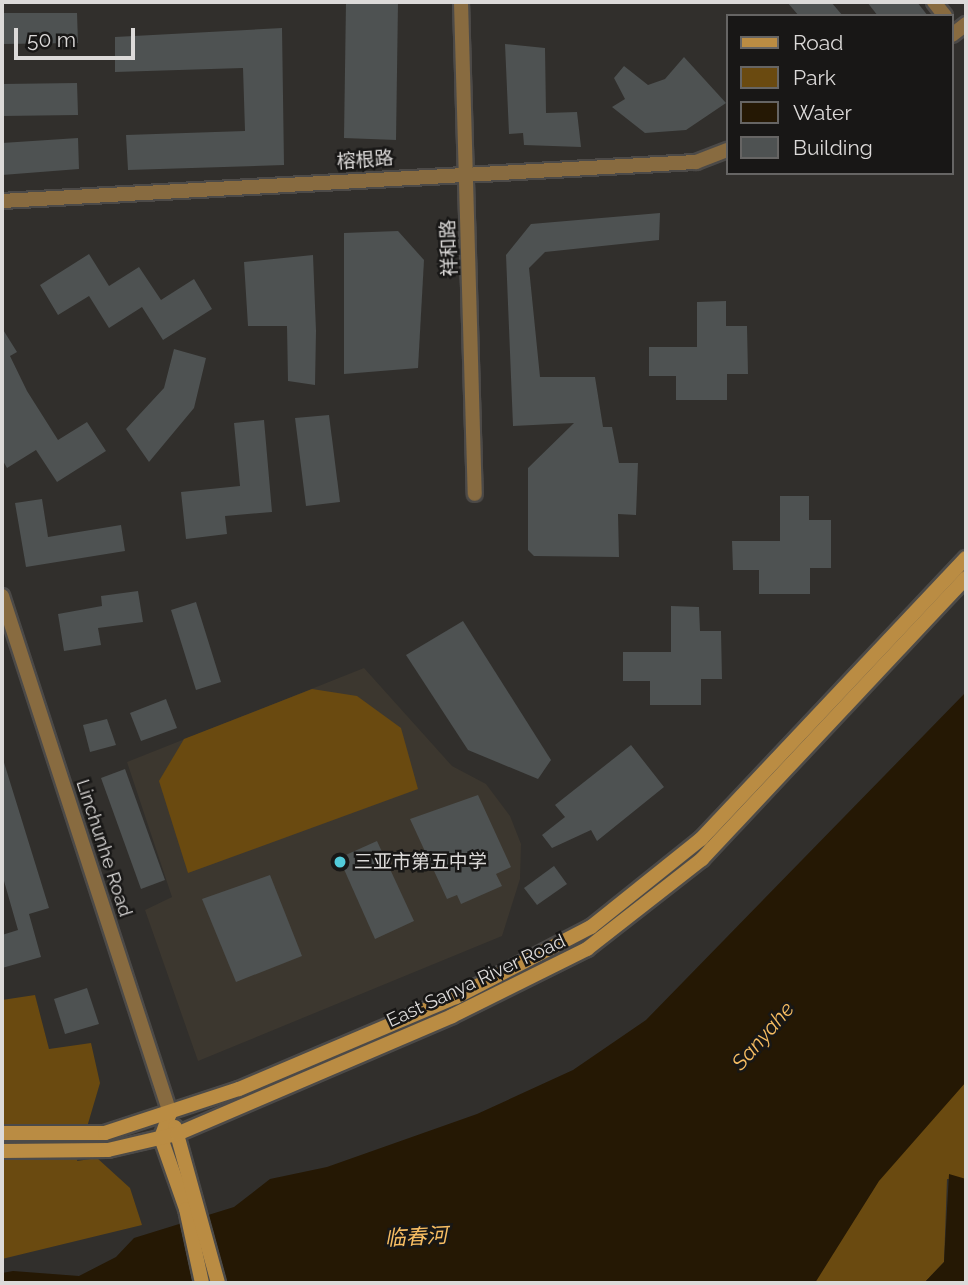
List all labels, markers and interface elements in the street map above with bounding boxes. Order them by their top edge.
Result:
scale bar [18,14,138,58]
legend [726,14,954,175]
text: 50 m [27,27,76,52]
text: Road [793,30,843,55]
text: Park [793,65,836,90]
text: Water [793,100,852,125]
text: Building [793,135,873,160]
street label: 榕根路 [336,147,394,173]
street label: 祥和路 [437,219,461,277]
street label: Linchunhe Road [71,777,137,919]
place label: 三亚市第五中学 [354,851,487,873]
marker: 三亚市第五中学 [332,854,348,870]
street label: East Sanya River Road [383,930,569,1032]
water label: Sanyahe [727,997,799,1075]
water label: 临春河 [384,1223,448,1251]

